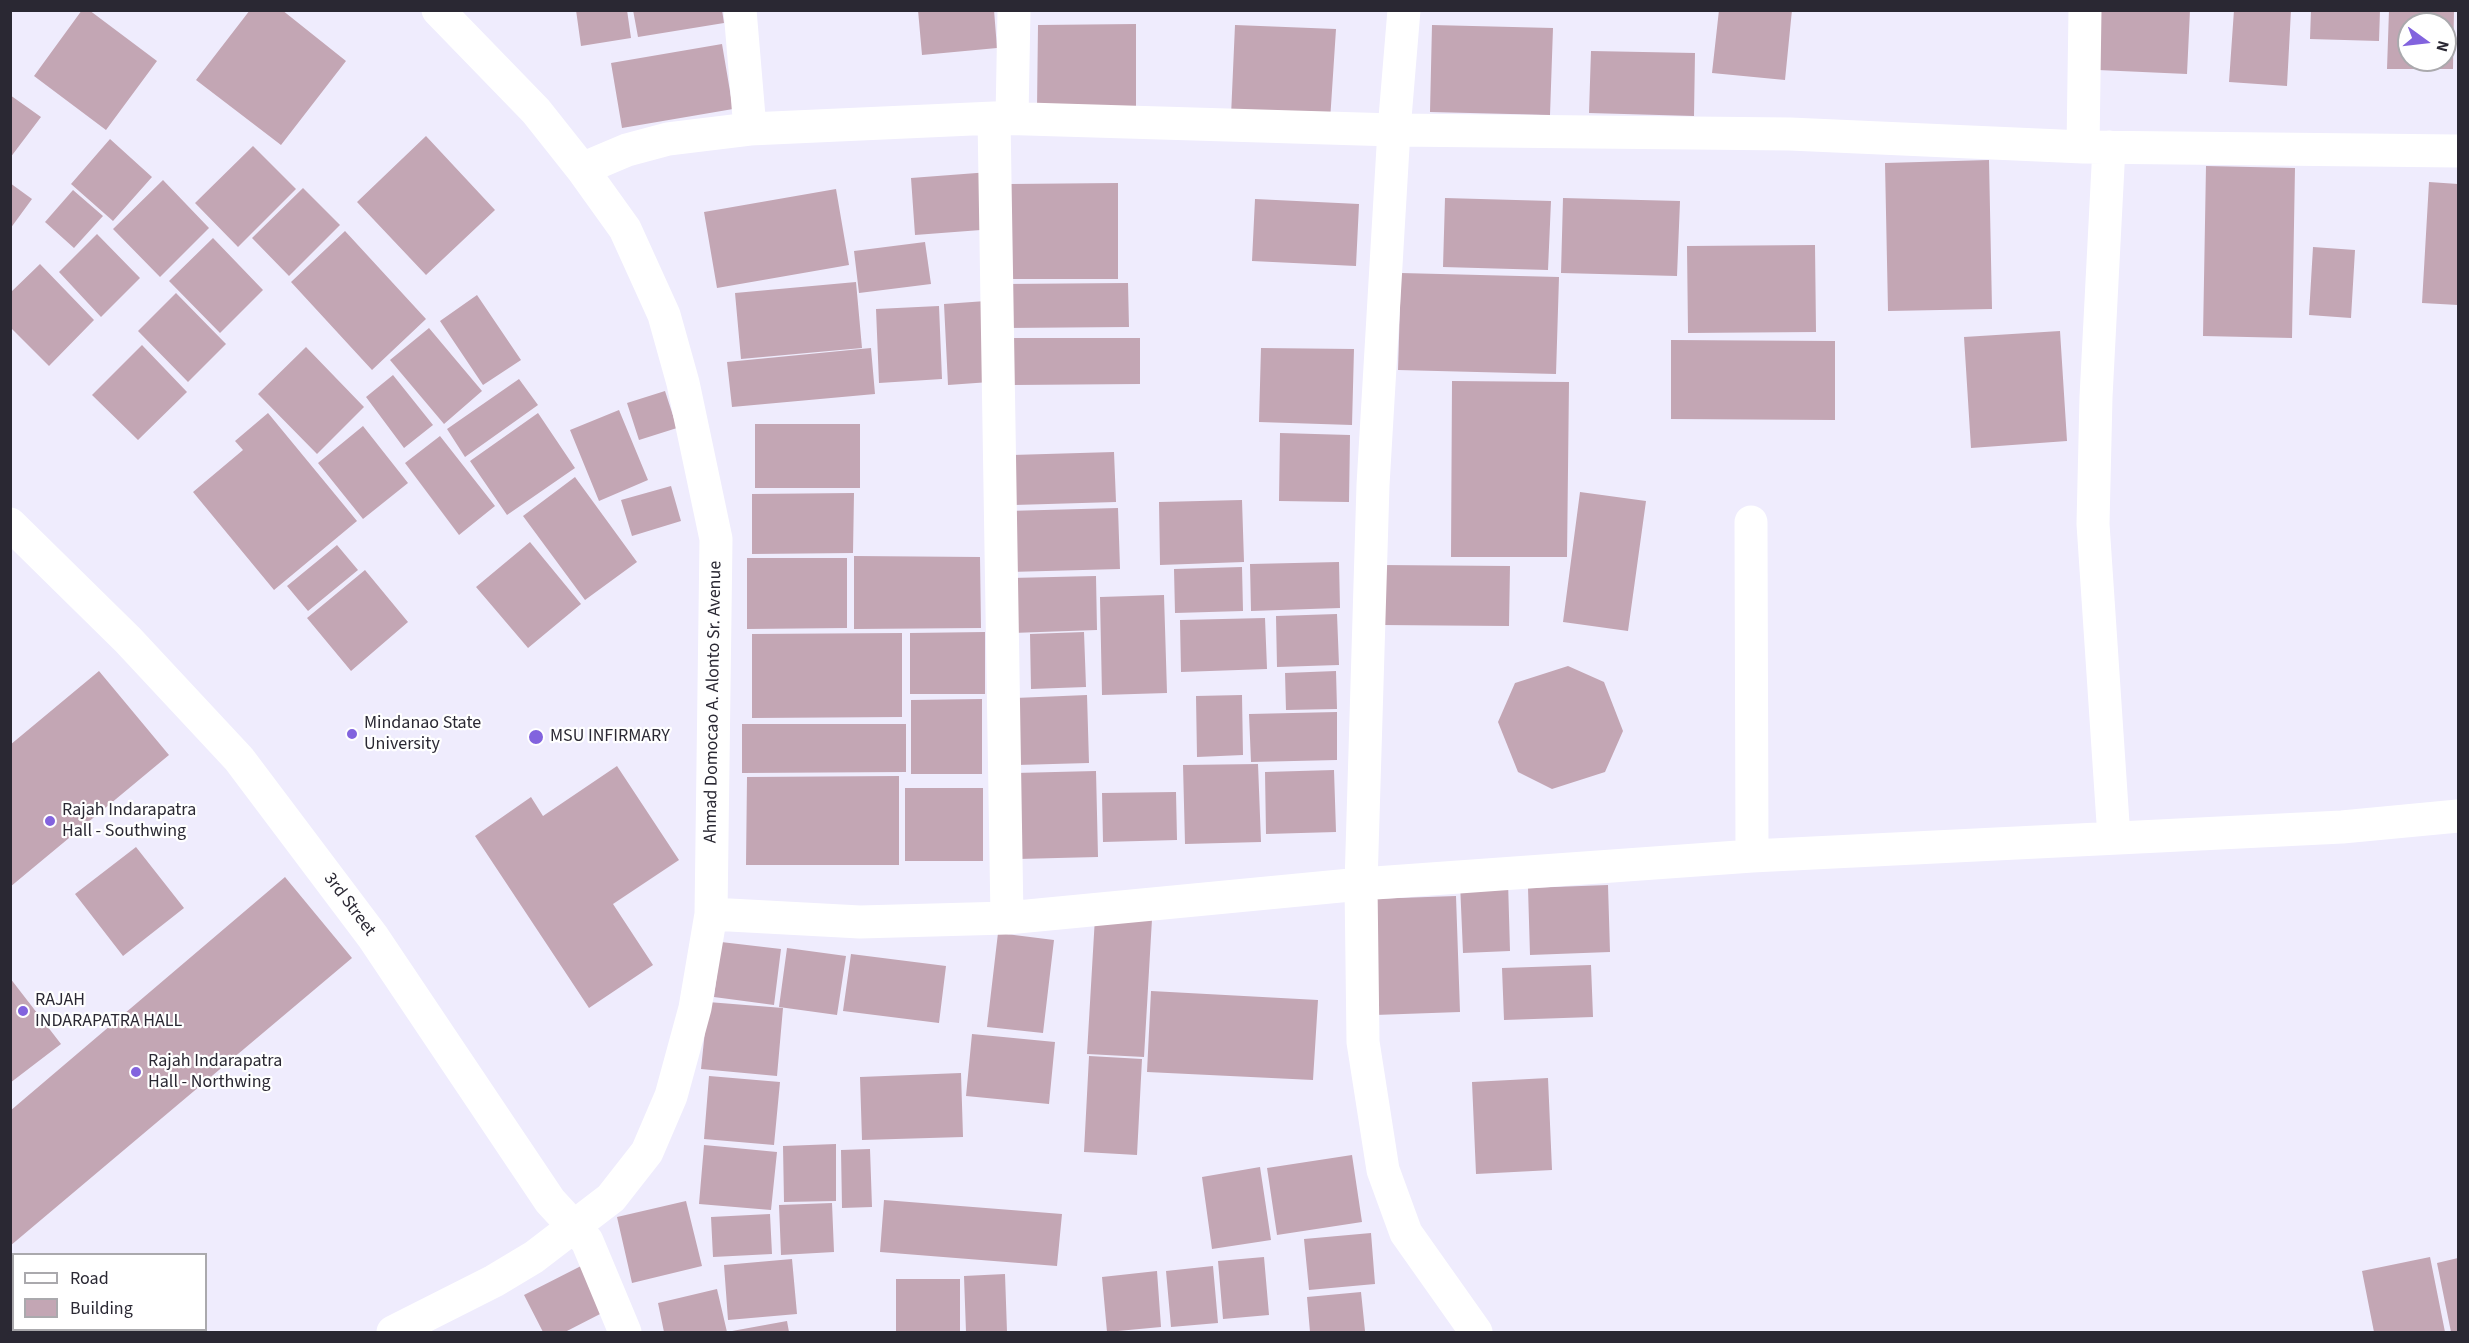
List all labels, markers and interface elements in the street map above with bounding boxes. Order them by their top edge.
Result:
north arrow [2397,12,2457,72]
text: N [2430,38,2454,54]
street label: Ahmad Domocao A. Alonto Sr. Avenue [701,561,727,843]
place label: Mindanao State University [364,713,481,756]
place label: MSU INFIRMARY [550,726,670,748]
marker: Mindanao State University [345,727,359,741]
marker: MSU INFIRMARY [527,728,545,746]
place label: Rajah Indarapatra Hall - Southwing [62,800,196,842]
marker: Rajah Indarapatra Hall - Southwing [43,814,57,828]
street label: 3rd Street [318,869,380,941]
place label: RAJAH INDARAPATRA HALL [35,990,182,1032]
marker: RAJAH INDARAPATRA HALL [16,1004,30,1018]
place label: Rajah Indarapatra Hall - Northwing [148,1051,282,1094]
marker: Rajah Indarapatra Hall - Northwing [129,1065,143,1079]
legend [12,1253,207,1331]
text: Road [70,1266,109,1291]
text: Building [70,1296,133,1321]

